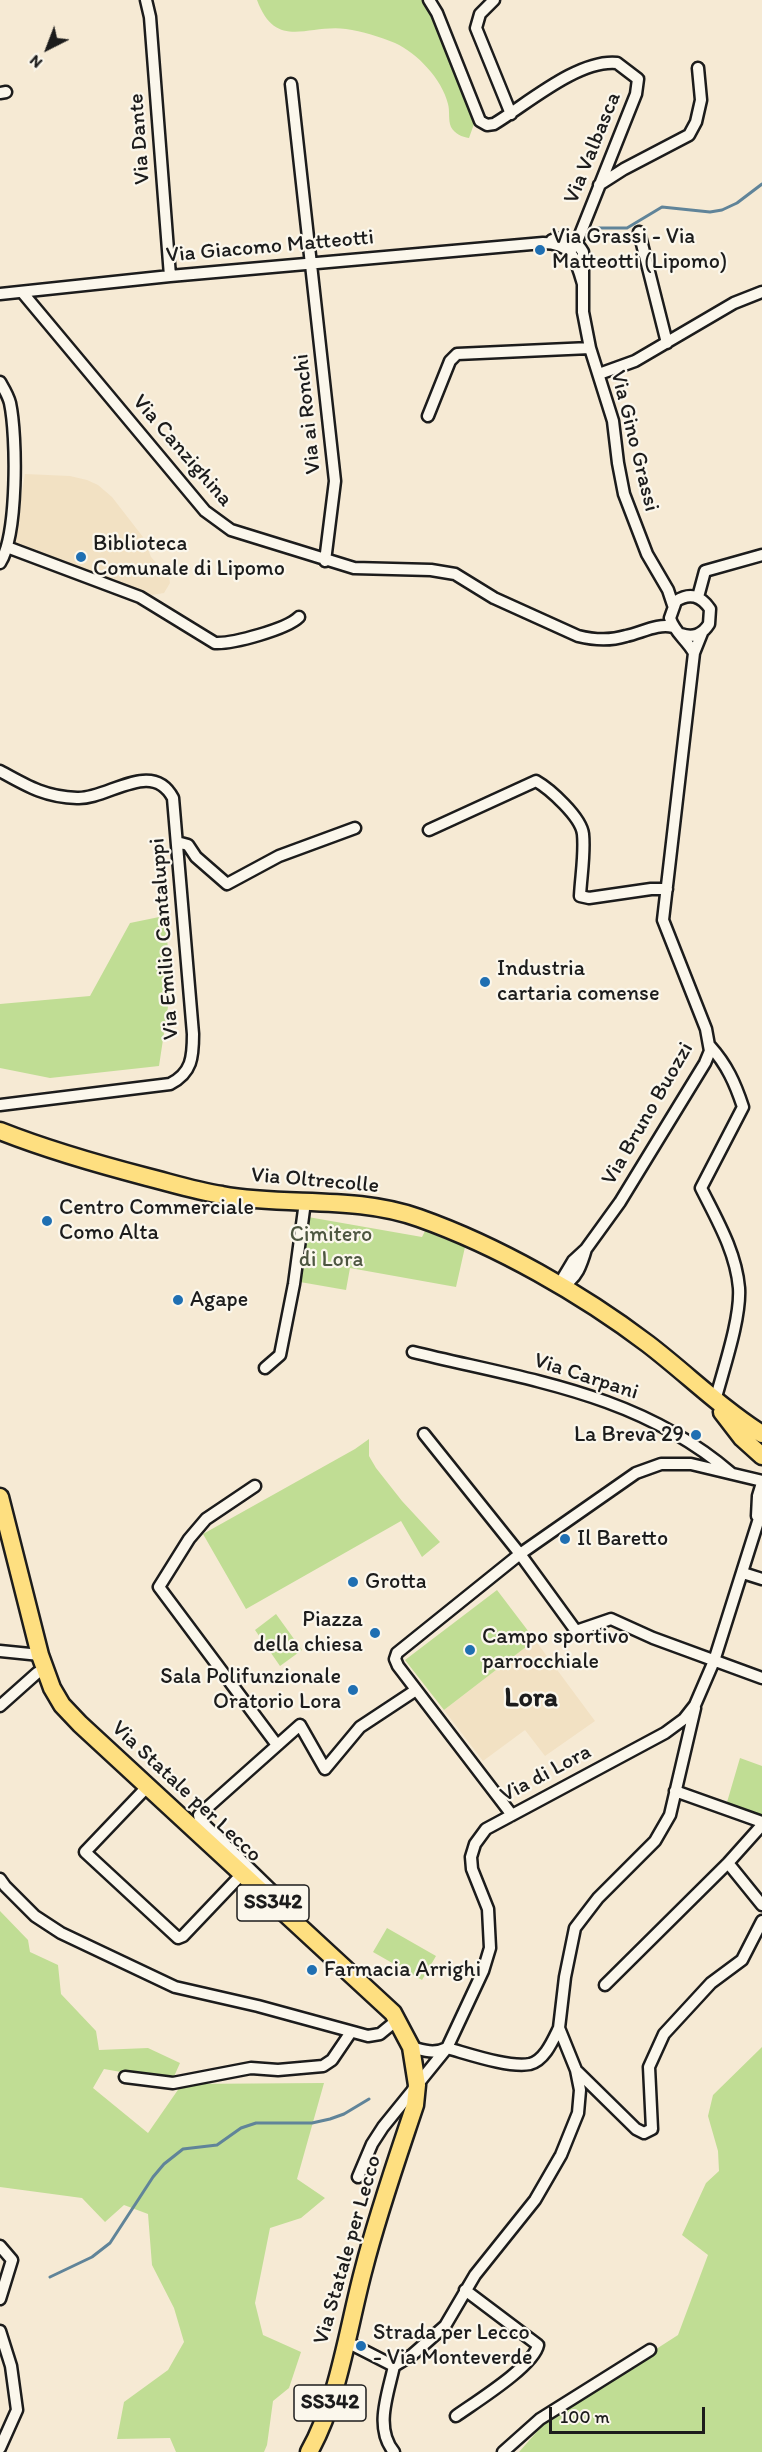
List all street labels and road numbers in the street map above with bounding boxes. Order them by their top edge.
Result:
street label: Via Valbasca [559,88,627,208]
street label: Via Dante [124,92,156,186]
street label: Via Giacomo Matteotti [165,225,375,269]
street label: Via ai Ronchi [289,353,327,475]
street label: Via Gino Grassi [604,368,664,514]
street label: Via Canzighina [126,390,238,512]
street label: Via Emilio Cantaluppi [145,837,185,1041]
street label: Via Bruno Buozzi [596,1038,700,1190]
street label: Via Oltrecolle [250,1162,380,1200]
street label: Via Carpani [530,1348,642,1406]
street label: Via Statale per Lecco [105,1716,267,1868]
street label: Via di Lora [496,1739,596,1809]
road number: SS342 [237,1885,309,1921]
street label: Via Statale per Lecco [308,2152,388,2348]
road number: SS342 [294,2385,366,2421]

